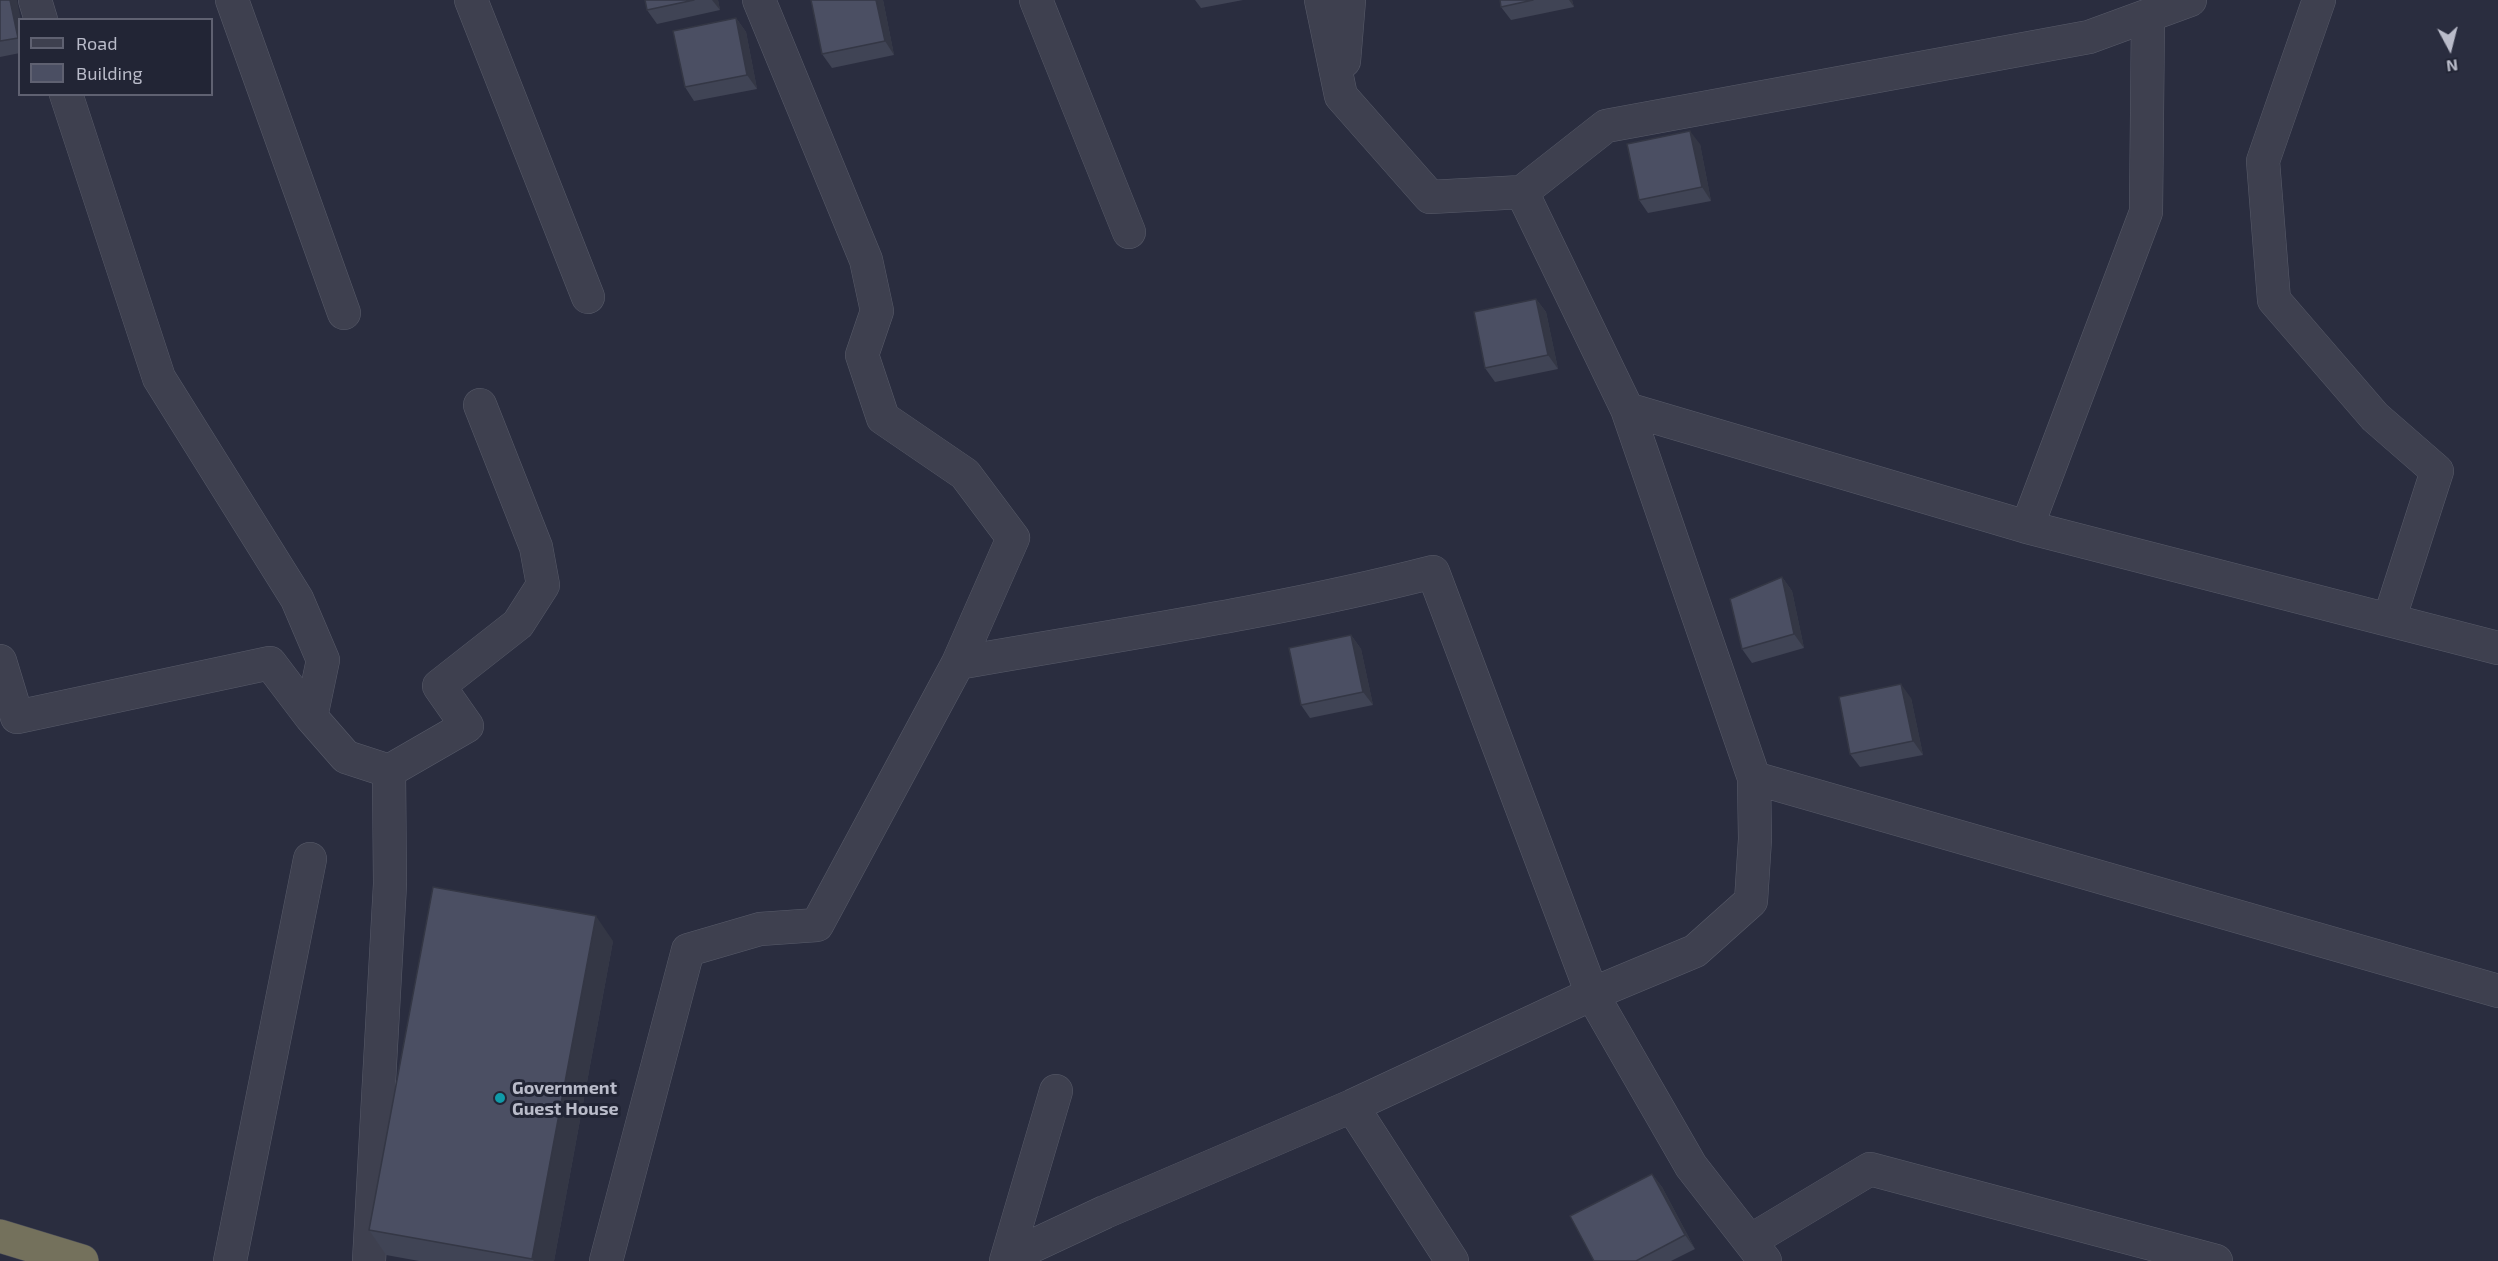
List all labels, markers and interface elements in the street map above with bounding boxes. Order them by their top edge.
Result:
legend [18,18,213,96]
north arrow [2420,18,2480,78]
text: Road [76,32,117,54]
text: N [2445,56,2459,76]
text: Building [76,62,143,84]
place label: Government Guest House [512,1077,619,1120]
marker: Government Guest House [493,1091,507,1105]

